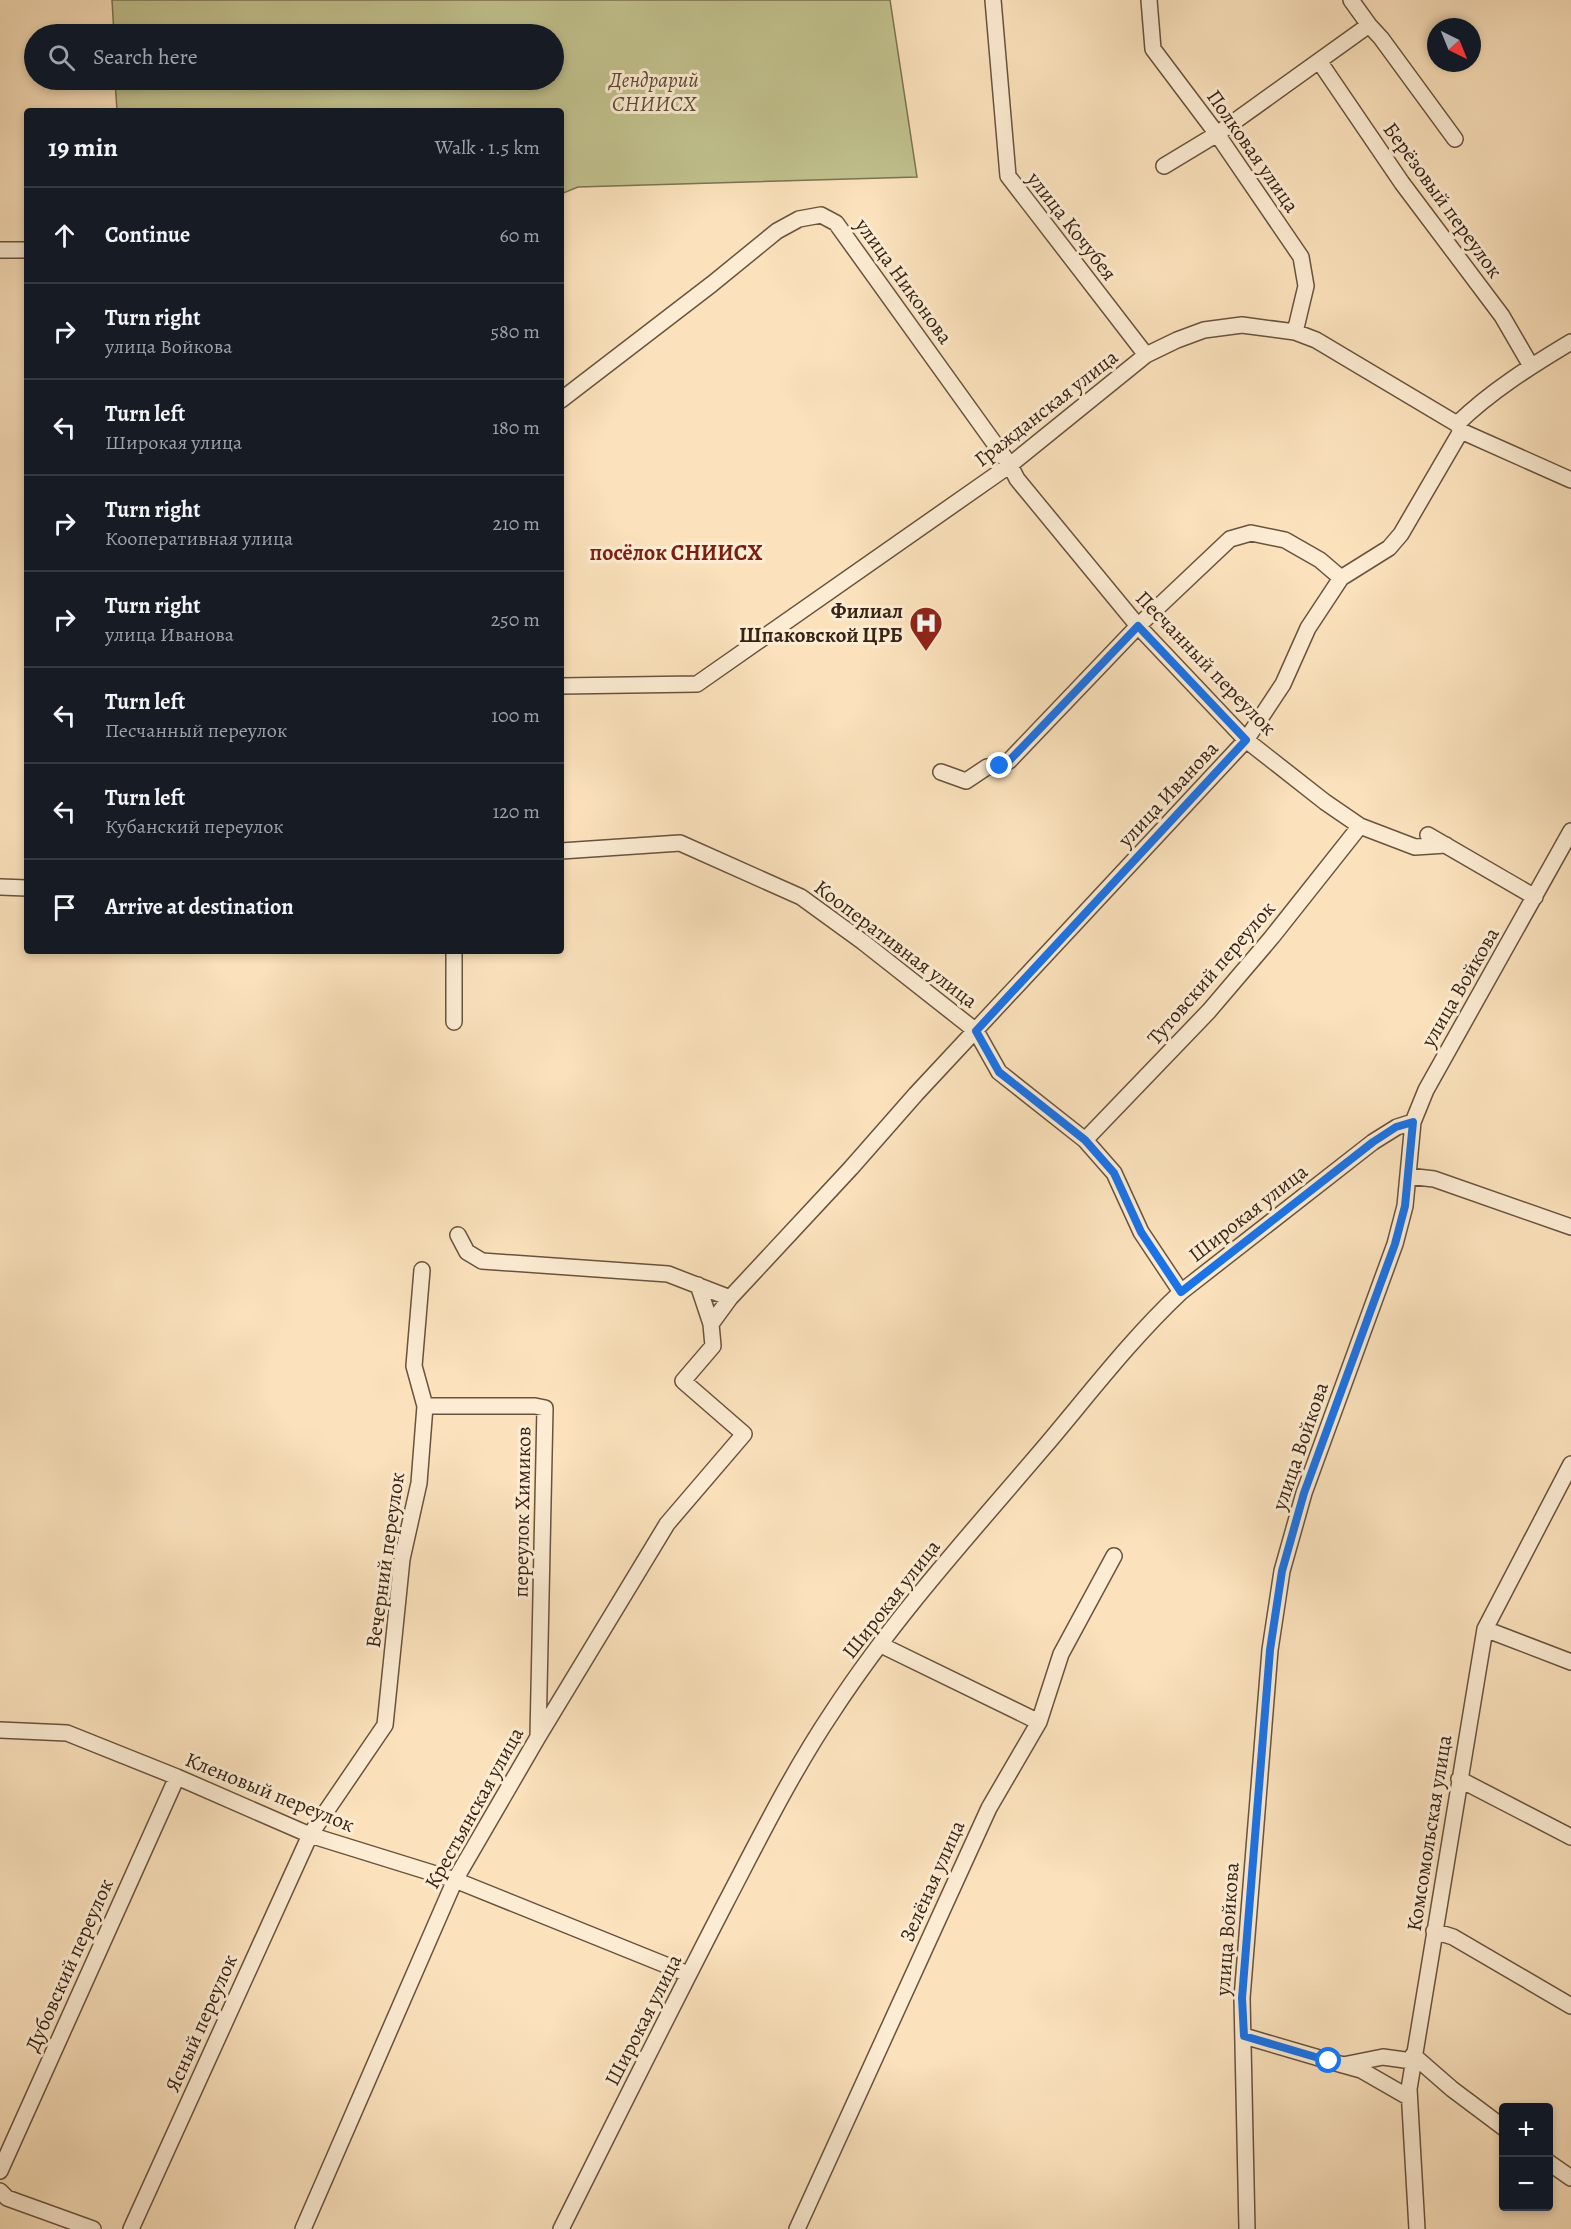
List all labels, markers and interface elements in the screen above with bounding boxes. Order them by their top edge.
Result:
north arrow [1427,18,1481,72]
search box [24,24,564,90]
icon: search [45,41,78,74]
text: Search here [93,42,198,72]
park label: Дендрарий СНИИСХ [607,66,699,118]
street label: Полковая улица [1200,84,1306,218]
street label: Берёзовый переулок [1377,116,1509,284]
text: 19 min [48,130,118,165]
text: Walk · 1.5 km [435,134,540,161]
street label: улица Кочубея [1020,165,1123,286]
street label: улица Никонова [848,212,959,350]
icon: ahead [48,219,81,252]
text: Continue [105,220,190,250]
text: 60 m [500,222,540,249]
text: Turn right [105,303,201,333]
icon: right [48,315,81,348]
text: 580 m [490,318,540,345]
text: улица Войкова [105,333,232,360]
street label: Гражданская улица [968,343,1124,473]
text: Turn left [105,399,185,429]
icon: left [48,411,81,444]
text: 180 m [492,414,540,441]
text: Широкая улица [105,429,242,456]
text: Turn right [105,495,201,525]
icon: right [48,507,81,540]
text: 210 m [492,510,540,537]
text: Кооперативная улица [105,525,293,552]
district label: посёлок СНИИСХ [590,538,762,568]
street label: Песчанный переулок [1129,584,1283,742]
text: Turn right [105,591,201,621]
place label: Филиал Шпаковской ЦРБ [739,597,903,649]
icon: right [48,603,81,636]
hospital icon: Филиал Шпаковской ЦРБ [908,605,944,652]
text: 250 m [491,606,540,633]
text: улица Иванова [105,621,234,648]
text: Turn left [105,687,185,717]
icon: left [48,699,81,732]
text: 100 m [491,702,540,729]
text: Песчанный переулок [105,717,287,744]
street label: улица Иванова [1111,735,1225,854]
route end [986,752,1012,778]
text: Turn left [105,783,185,813]
icon: left [48,795,81,828]
text: 120 m [492,798,540,825]
text: Кубанский переулок [105,813,284,840]
street label: Кооперативная улица [809,873,984,1015]
icon: arrive [48,891,81,924]
text: Arrive at destination [105,892,294,922]
street label: Тутовский переулок [1141,895,1281,1051]
street label: улица Войкова [1414,922,1506,1053]
street label: Широкая улица [1183,1157,1314,1268]
street label: улица Войкова [1265,1378,1335,1515]
street label: переулок Химиков [507,1426,537,1598]
street label: Вечерний переулок [359,1470,411,1650]
street label: Широкая улица [836,1533,947,1664]
street label: Крестьянская улица [418,1722,530,1894]
street label: Комсомольская улица [1400,1733,1458,1933]
street label: Кленовый переулок [181,1745,359,1839]
street label: Зелёная улица [893,1816,971,1946]
street label: улица Войкова [1208,1861,1246,1998]
street label: Дубовский переулок [18,1874,120,2056]
street label: Широкая улица [598,1949,688,2091]
street label: Ясный переулок [158,1950,244,2096]
route start [1315,2047,1341,2073]
map controls [1499,2103,1553,2211]
button: + [1499,2103,1553,2157]
button: − [1499,2157,1553,2211]

